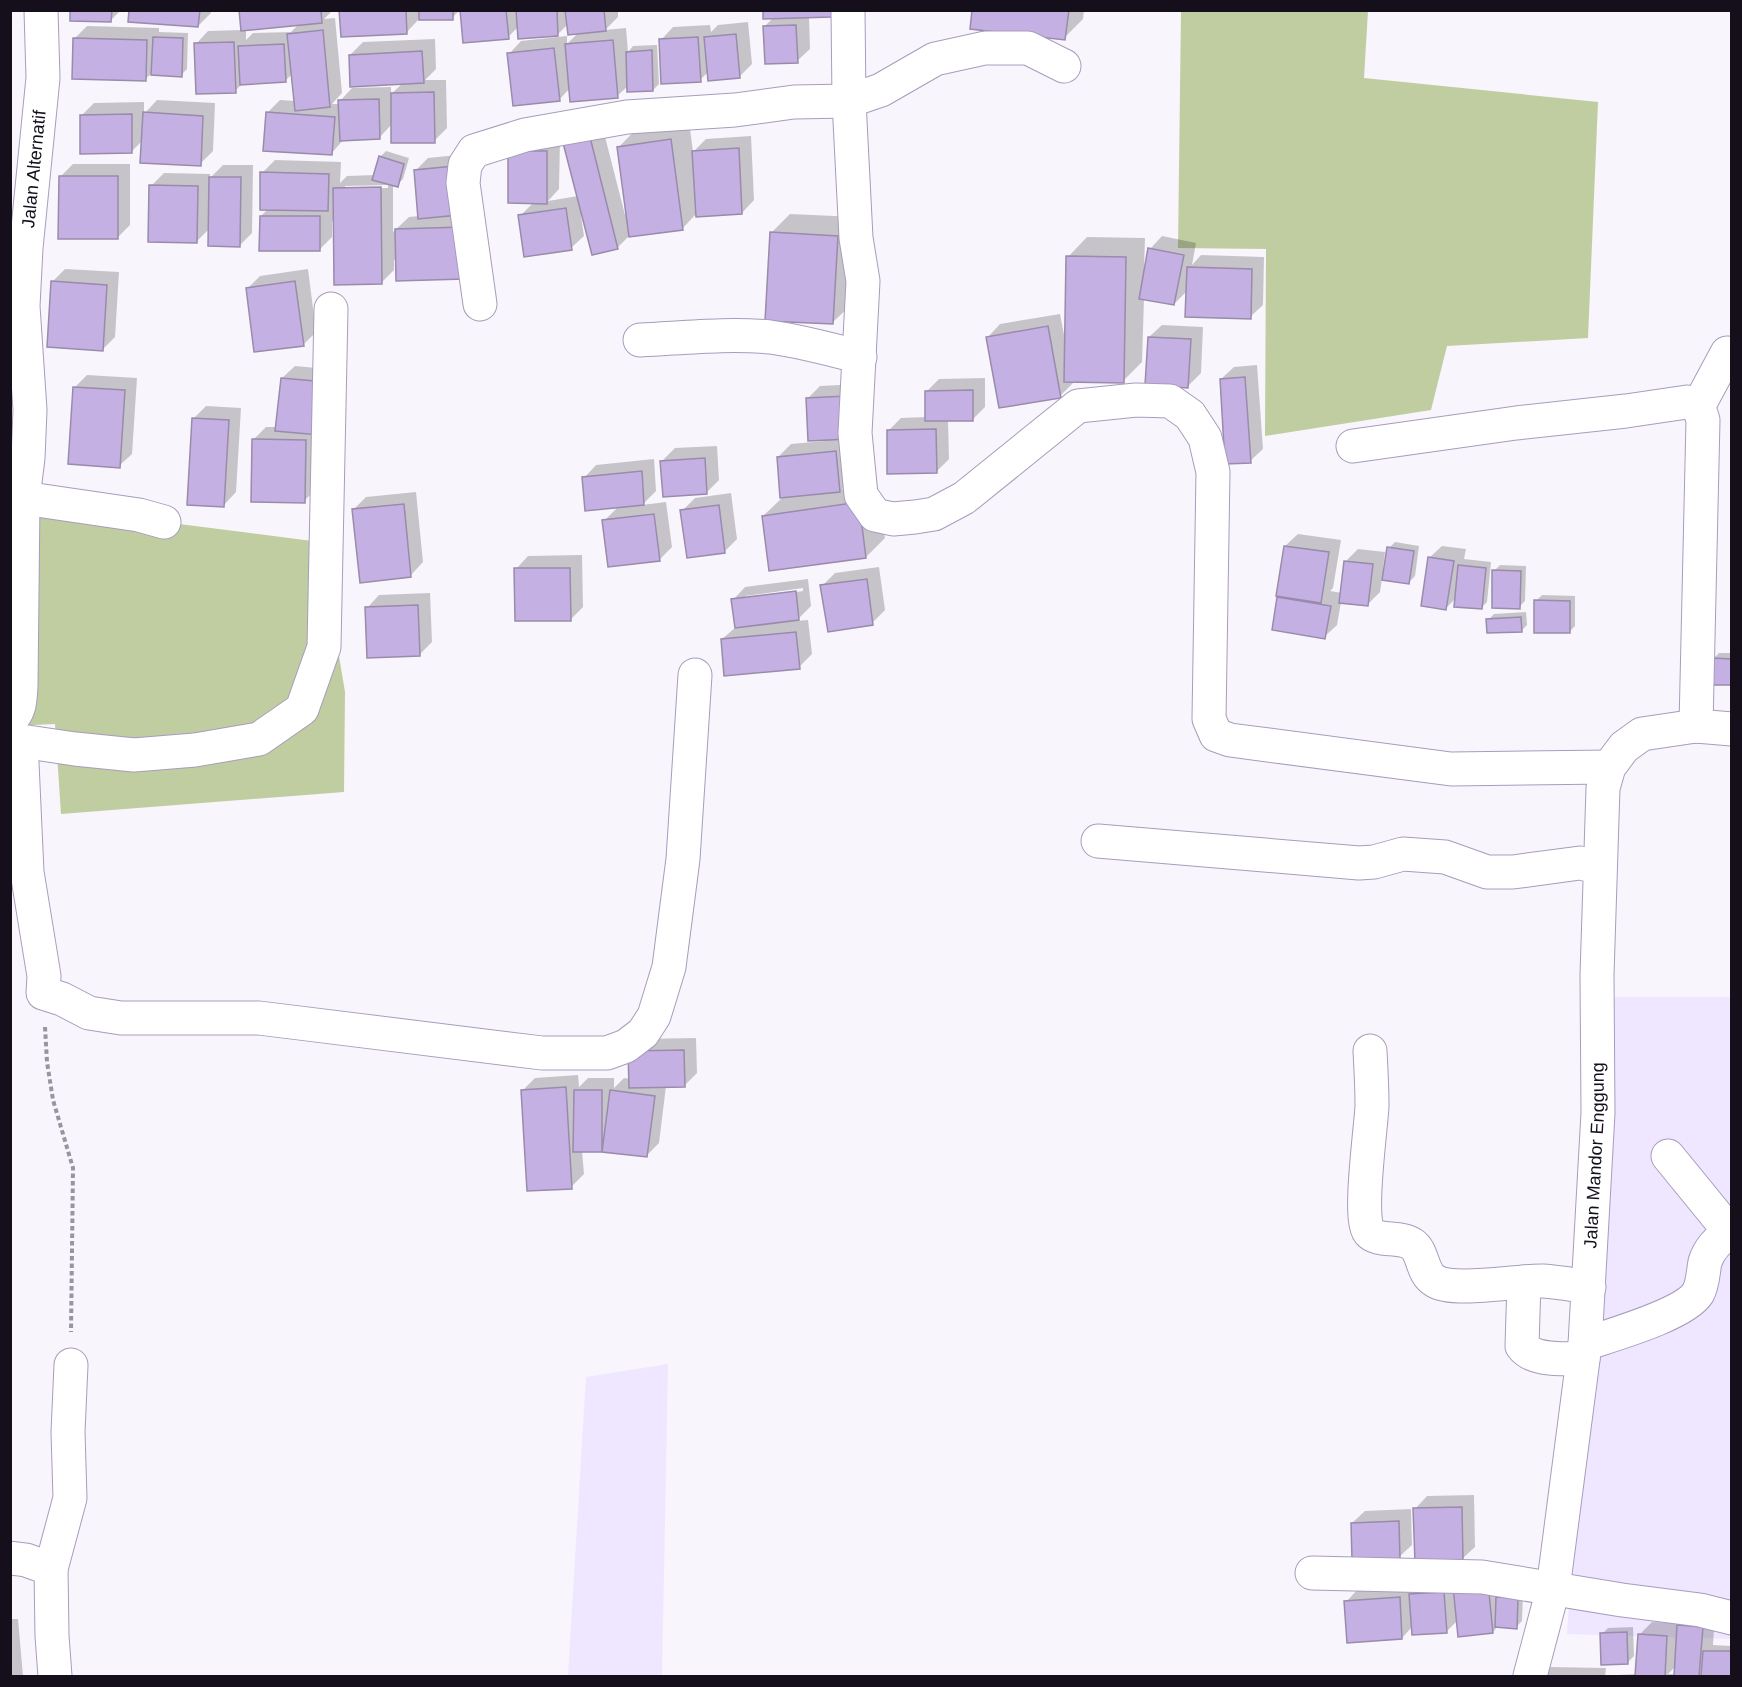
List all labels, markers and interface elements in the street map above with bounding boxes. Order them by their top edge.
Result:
street label: Jalan Alternatif [18,108,50,229]
street label: Jalan Mandor Enggung [1580,1062,1608,1249]

